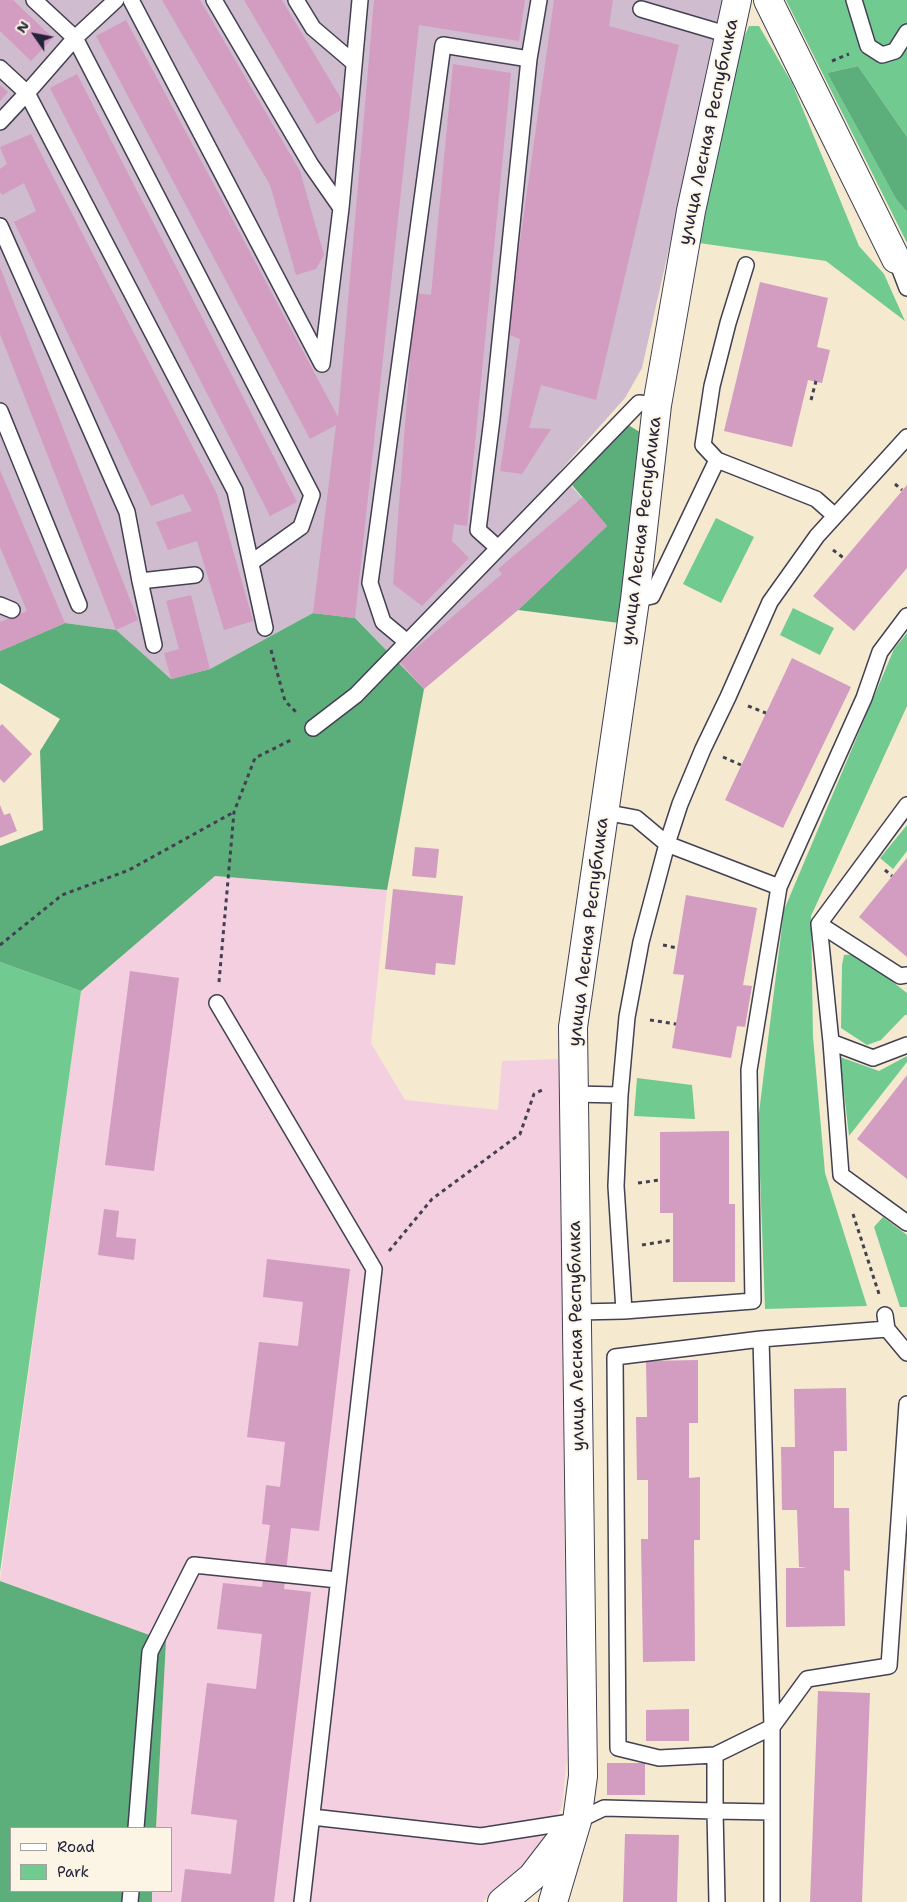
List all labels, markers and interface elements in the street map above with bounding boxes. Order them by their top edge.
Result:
north arrow [10,10,60,60]
text: N [12,17,33,36]
street label: улица Лесная Республика [674,17,744,247]
street label: улица Лесная Республика [617,415,667,647]
street label: улица Лесная Республика [564,816,614,1048]
street label: улица Лесная Республика [564,1220,590,1452]
legend [10,1827,172,1892]
text: Road [57,1837,95,1857]
text: Park [57,1862,89,1882]

